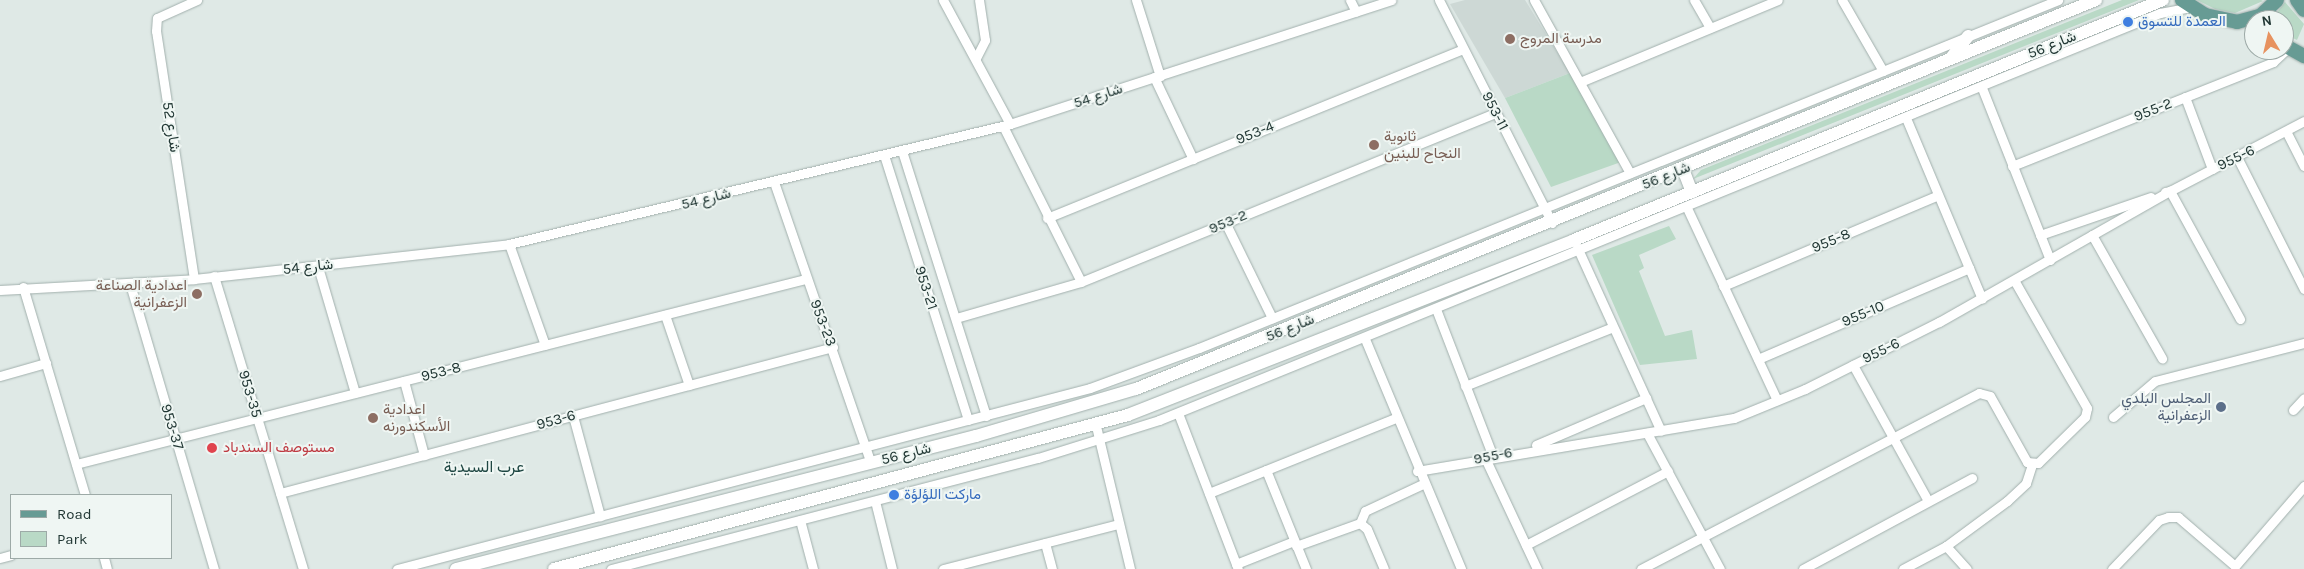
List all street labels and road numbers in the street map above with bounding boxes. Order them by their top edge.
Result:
street label: شارع 56 [2025,27,2079,63]
street label: شارع 54 [1071,80,1125,112]
street label: 953-11 [1478,89,1512,133]
street label: 955-2 [2131,94,2175,126]
street label: شارع 52 [158,100,184,154]
street label: 953-4 [1233,117,1277,149]
street label: 955-6 [2214,141,2258,175]
street label: شارع 56 [1639,158,1693,194]
street label: شارع 54 [679,184,733,214]
street label: 953-2 [1206,206,1250,238]
street label: 955-8 [1809,225,1853,257]
street label: شارع 54 [282,255,334,279]
street label: 953-21 [911,264,941,312]
street label: 953-23 [806,297,840,349]
street label: 955-10 [1839,297,1887,331]
street label: شارع 56 [1263,310,1317,346]
street label: 955-6 [1859,334,1903,368]
street label: 953-8 [419,358,463,386]
street label: 953-35 [234,368,266,420]
street label: 953-37 [157,402,187,452]
street label: 953-6 [534,406,578,434]
street label: شارع 56 [879,439,933,469]
street label: 955-6 [1472,443,1514,469]

